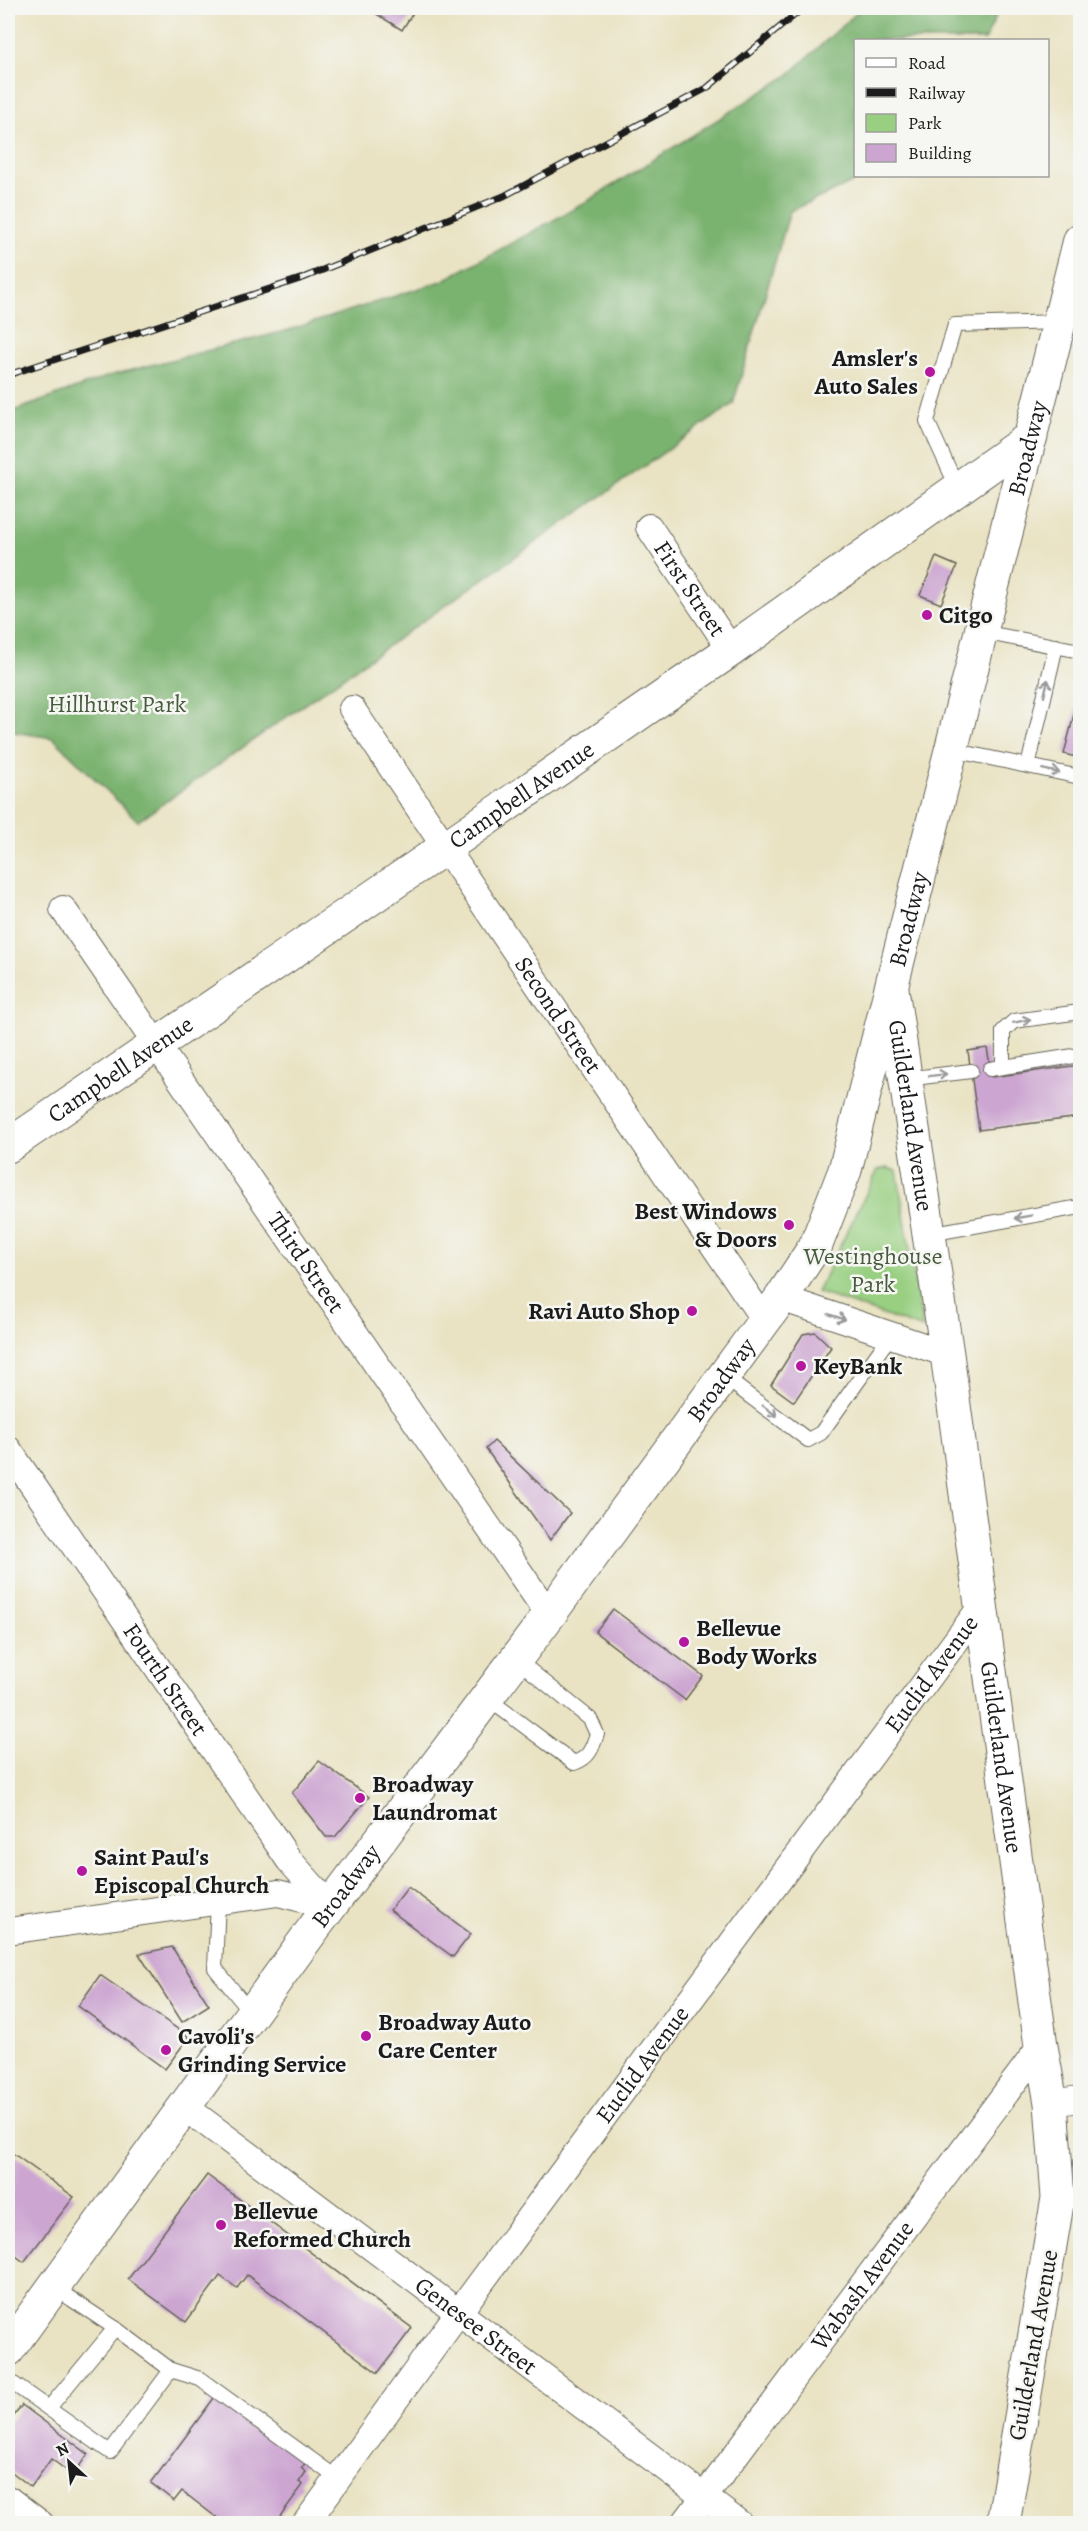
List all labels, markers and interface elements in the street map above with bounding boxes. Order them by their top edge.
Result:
legend [854,39,1049,177]
text: Road [908,51,946,75]
text: Railway [908,81,966,105]
text: Park [908,111,942,135]
text: Building [908,141,972,165]
place label: Amsler's Auto Sales [814,342,918,402]
marker: Amsler's Auto Sales [923,365,937,379]
street label: Broadway [1000,397,1055,499]
street label: First Street [646,534,734,643]
place label: Citgo [939,599,993,631]
marker: Citgo [920,608,934,622]
one-way arrow [1041,679,1052,699]
park label: Hillhurst Park [48,688,186,720]
street label: Campbell Avenue [442,733,600,856]
one-way arrow [1040,766,1060,777]
street label: Broadway [881,868,936,970]
street label: Second Street [507,950,609,1080]
street label: Campbell Avenue [41,1008,199,1130]
one-way arrow [1012,1015,1031,1026]
street label: Guilderland Avenue [881,1018,941,1214]
one-way arrow [928,1070,948,1081]
place label: Best Windows & Doors [634,1195,777,1255]
street label: Third Street [260,1205,352,1319]
one-way arrow [1014,1212,1033,1223]
marker: Best Windows & Doors [782,1218,796,1232]
park label: Westinghouse Park [803,1240,942,1300]
place label: Ravi Auto Shop [528,1295,680,1327]
marker: Ravi Auto Shop [685,1304,699,1318]
one-way arrow [827,1312,846,1323]
street label: Broadway [679,1331,763,1429]
place label: KeyBank [813,1350,903,1382]
marker: KeyBank [794,1359,808,1373]
one-way arrow [761,1405,777,1417]
street label: Euclid Avenue [877,1609,986,1739]
place label: Bellevue Body Works [696,1612,817,1672]
street label: Fourth Street [116,1617,215,1742]
marker: Bellevue Body Works [677,1635,691,1649]
street label: Guilderland Avenue [973,1659,1031,1855]
place label: Broadway Laundromat [372,1768,498,1828]
marker: Broadway Laundromat [353,1791,367,1805]
street label: Broadway [304,1837,388,1934]
place label: Saint Paul's Episcopal Church [94,1841,269,1901]
marker: Saint Paul's Episcopal Church [75,1864,89,1878]
street label: Euclid Avenue [588,1999,696,2130]
place label: Broadway Auto Care Center [378,2006,531,2066]
place label: Cavoli's Grinding Service [178,2020,346,2080]
marker: Broadway Auto Care Center [359,2029,373,2043]
marker: Cavoli's Grinding Service [159,2043,173,2057]
place label: Bellevue Reformed Church [233,2195,411,2255]
street label: Wabash Avenue [803,2214,921,2357]
marker: Bellevue Reformed Church [214,2218,228,2232]
street label: Guilderland Avenue [1000,2247,1066,2443]
street label: Genesee Street [408,2269,544,2382]
north arrow [39,2432,99,2492]
text: N [52,2437,73,2462]

